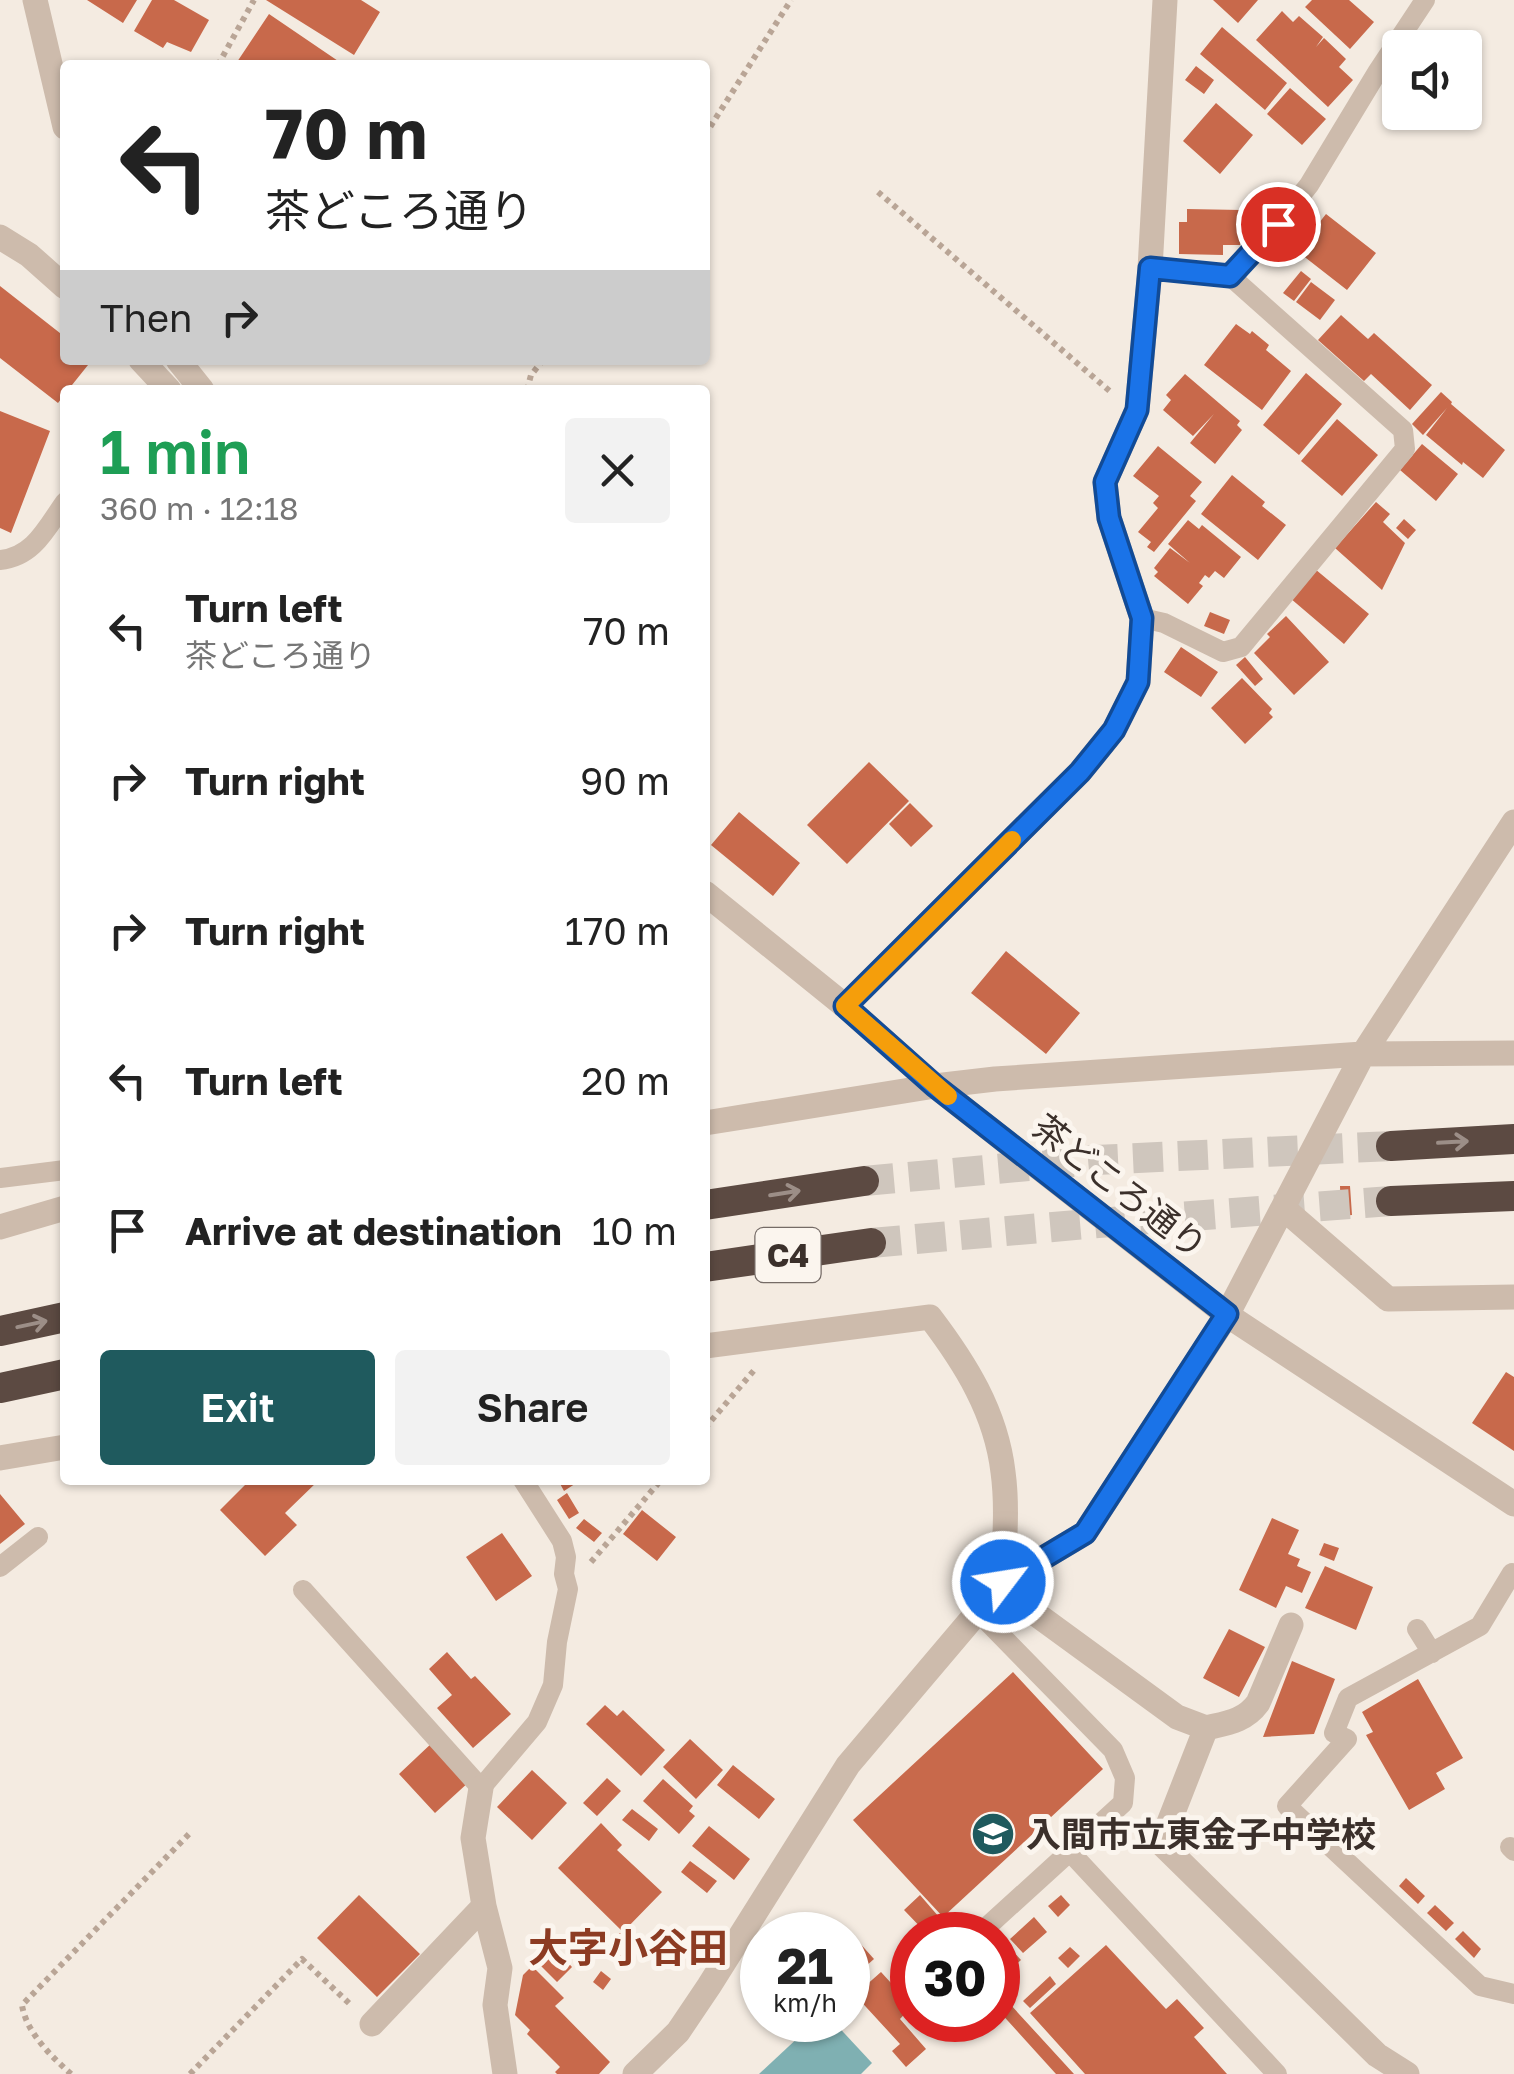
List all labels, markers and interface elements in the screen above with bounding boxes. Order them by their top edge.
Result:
map controls [1382,30,1482,130]
button: sound [1382,30,1482,130]
text: 70 m [265,90,427,174]
icon: left [100,100,230,230]
pin [1236,182,1321,267]
text: 茶どころ通り [265,183,534,237]
icon: arrive [1251,197,1306,252]
icon: right [212,290,267,345]
text: Then [100,295,192,340]
text: 1 min [100,415,250,487]
button: close [565,418,670,523]
text: 360 m · 12:18 [100,489,299,527]
text: Turn left [185,585,343,630]
icon: left [100,603,155,658]
text: 70 m [583,608,670,653]
text: 茶どころ通り [185,636,376,674]
icon: right [100,753,155,808]
text: Turn right [185,758,365,803]
text: 90 m [580,758,670,803]
icon: right [100,903,155,958]
text: Turn right [185,908,365,953]
text: 170 m [565,908,670,953]
icon: left [100,1053,155,1108]
text: Turn left [185,1058,343,1103]
text: 20 m [581,1058,670,1103]
street label: 茶どころ通り [1025,1105,1215,1267]
one-way arrow [1436,1132,1468,1151]
one-way arrow [768,1183,800,1202]
icon: arrive [100,1203,155,1258]
text: Arrive at destination [185,1208,562,1253]
text: 10 m [592,1208,677,1253]
road number: C4 [756,1228,820,1282]
one-way arrow [16,1314,48,1332]
button: Exit [100,1350,375,1465]
button: Share [395,1350,670,1465]
position arrow [951,1530,1055,1634]
school or university icon: 入間市立東金子中学校 [970,1811,1016,1857]
place label: 入間市立東金子中学校 [1026,1813,1376,1855]
speed limit sign: 30 [890,1912,1020,2042]
district label: 大字小谷田 [528,1923,728,1971]
text: 21 [777,1935,833,1995]
text: km/h [773,1987,837,2018]

